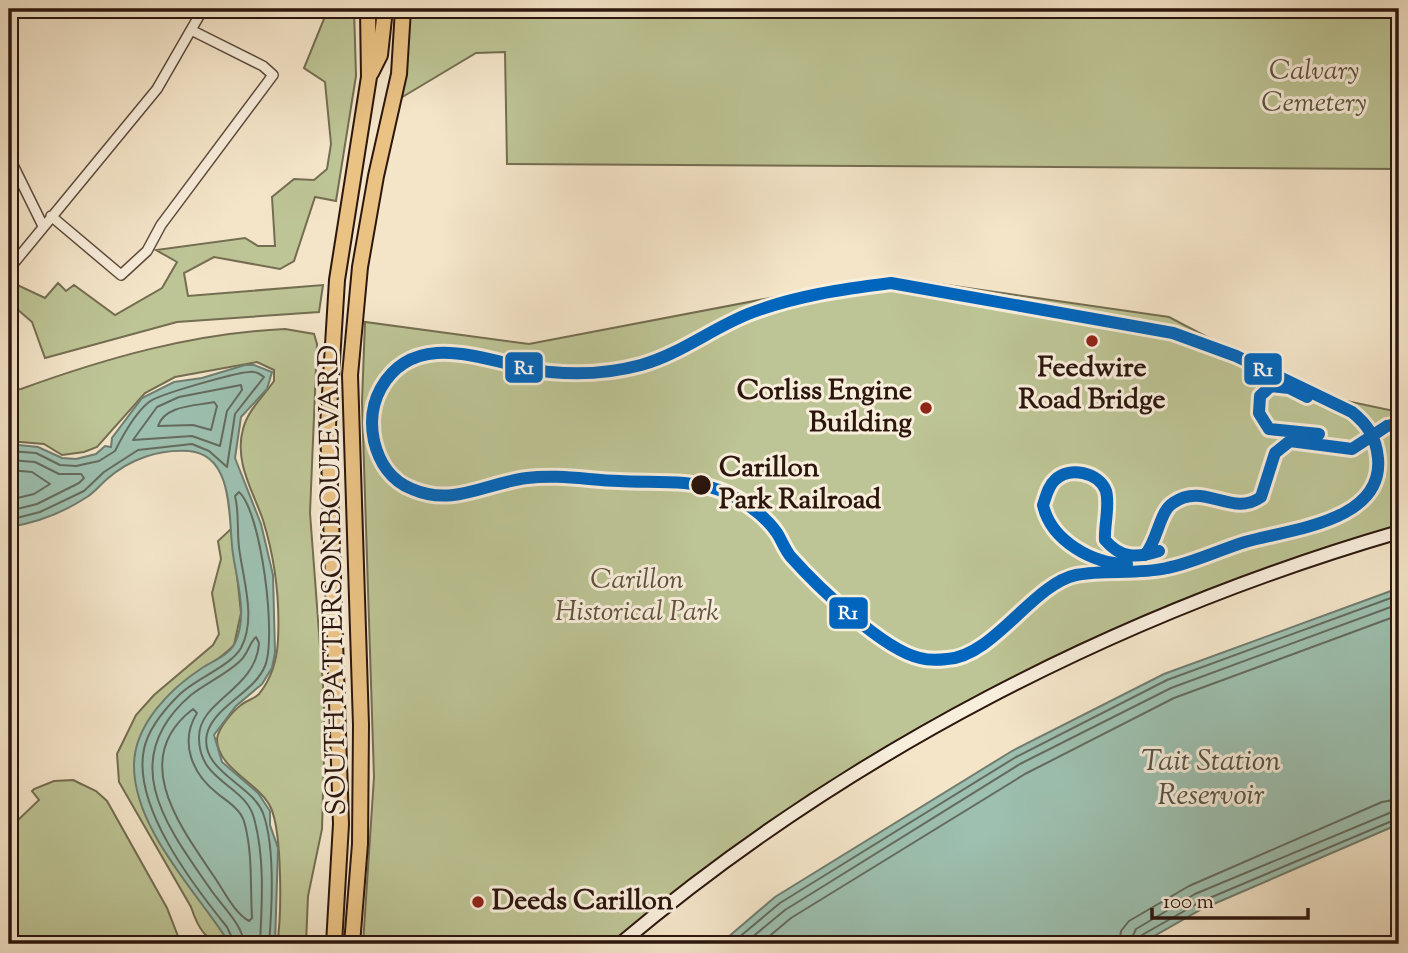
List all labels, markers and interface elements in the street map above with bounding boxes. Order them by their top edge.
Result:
park label: Calvary Cemetery [1261,52,1367,124]
marker: Feedwire Road Bridge [1084,333,1100,349]
street label: SOUTH PATTERSON BOULEVARD [310,344,358,816]
place label: Feedwire Road Bridge [1019,349,1165,421]
line badge: R1 [504,351,544,384]
line badge: R1 [1243,352,1283,386]
text: R1 [514,356,535,383]
text: R1 [1253,358,1274,385]
place label: Corliss Engine Building [737,372,912,444]
marker: Corliss Engine Building [918,400,934,416]
place label: Carillon Park Railroad [719,449,881,521]
marker: Carillon Park Railroad [689,473,713,497]
park label: Carillon Historical Park [555,561,719,633]
line badge: R1 [828,596,869,630]
text: R1 [838,601,859,628]
water label: Tait Station Reservoir [1141,741,1281,818]
scale bar [1152,876,1308,920]
place label: Deeds Carillon [492,882,674,922]
text: 100 m [1163,888,1214,918]
marker: Deeds Carillon [470,894,486,910]

